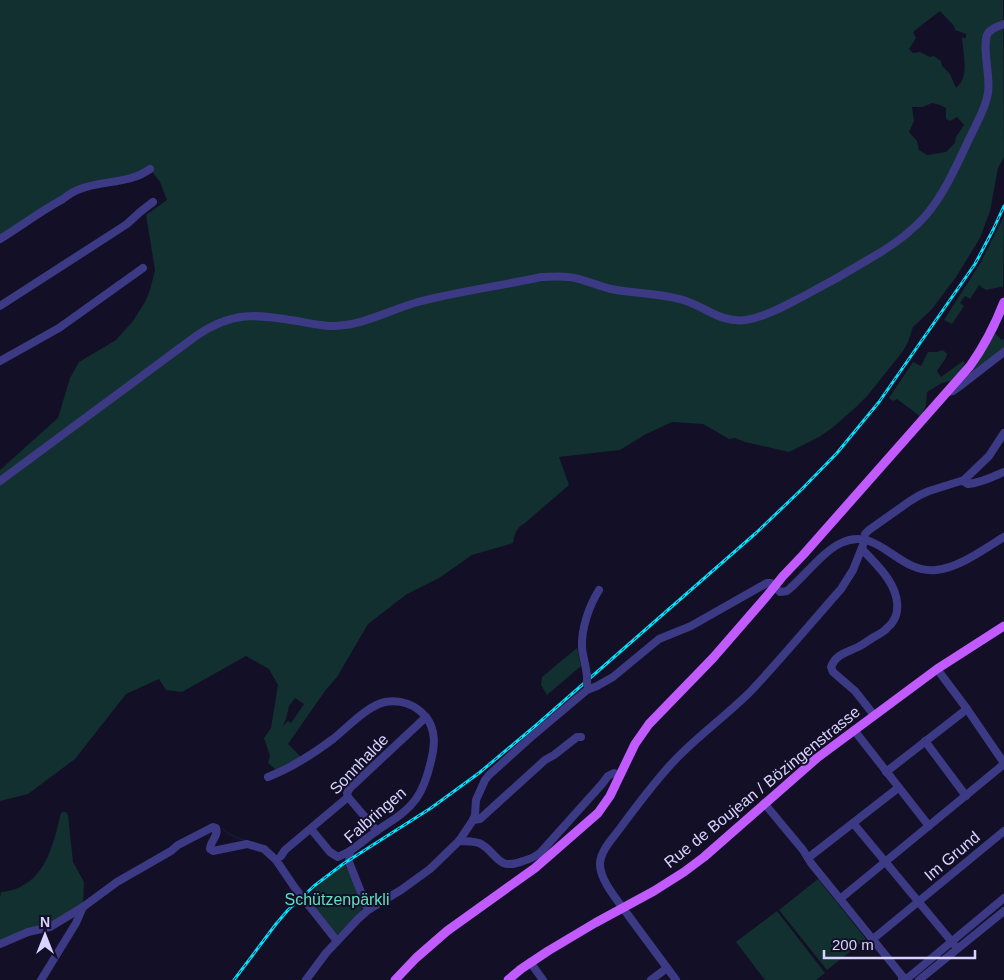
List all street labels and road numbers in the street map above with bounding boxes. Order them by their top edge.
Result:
street label: Rue de Boujean / Bözingenstrasse [661,703,863,871]
street label: Sonnhalde [326,731,392,797]
street label: Falbringen [341,784,409,846]
street label: Im Grund [921,828,983,884]

